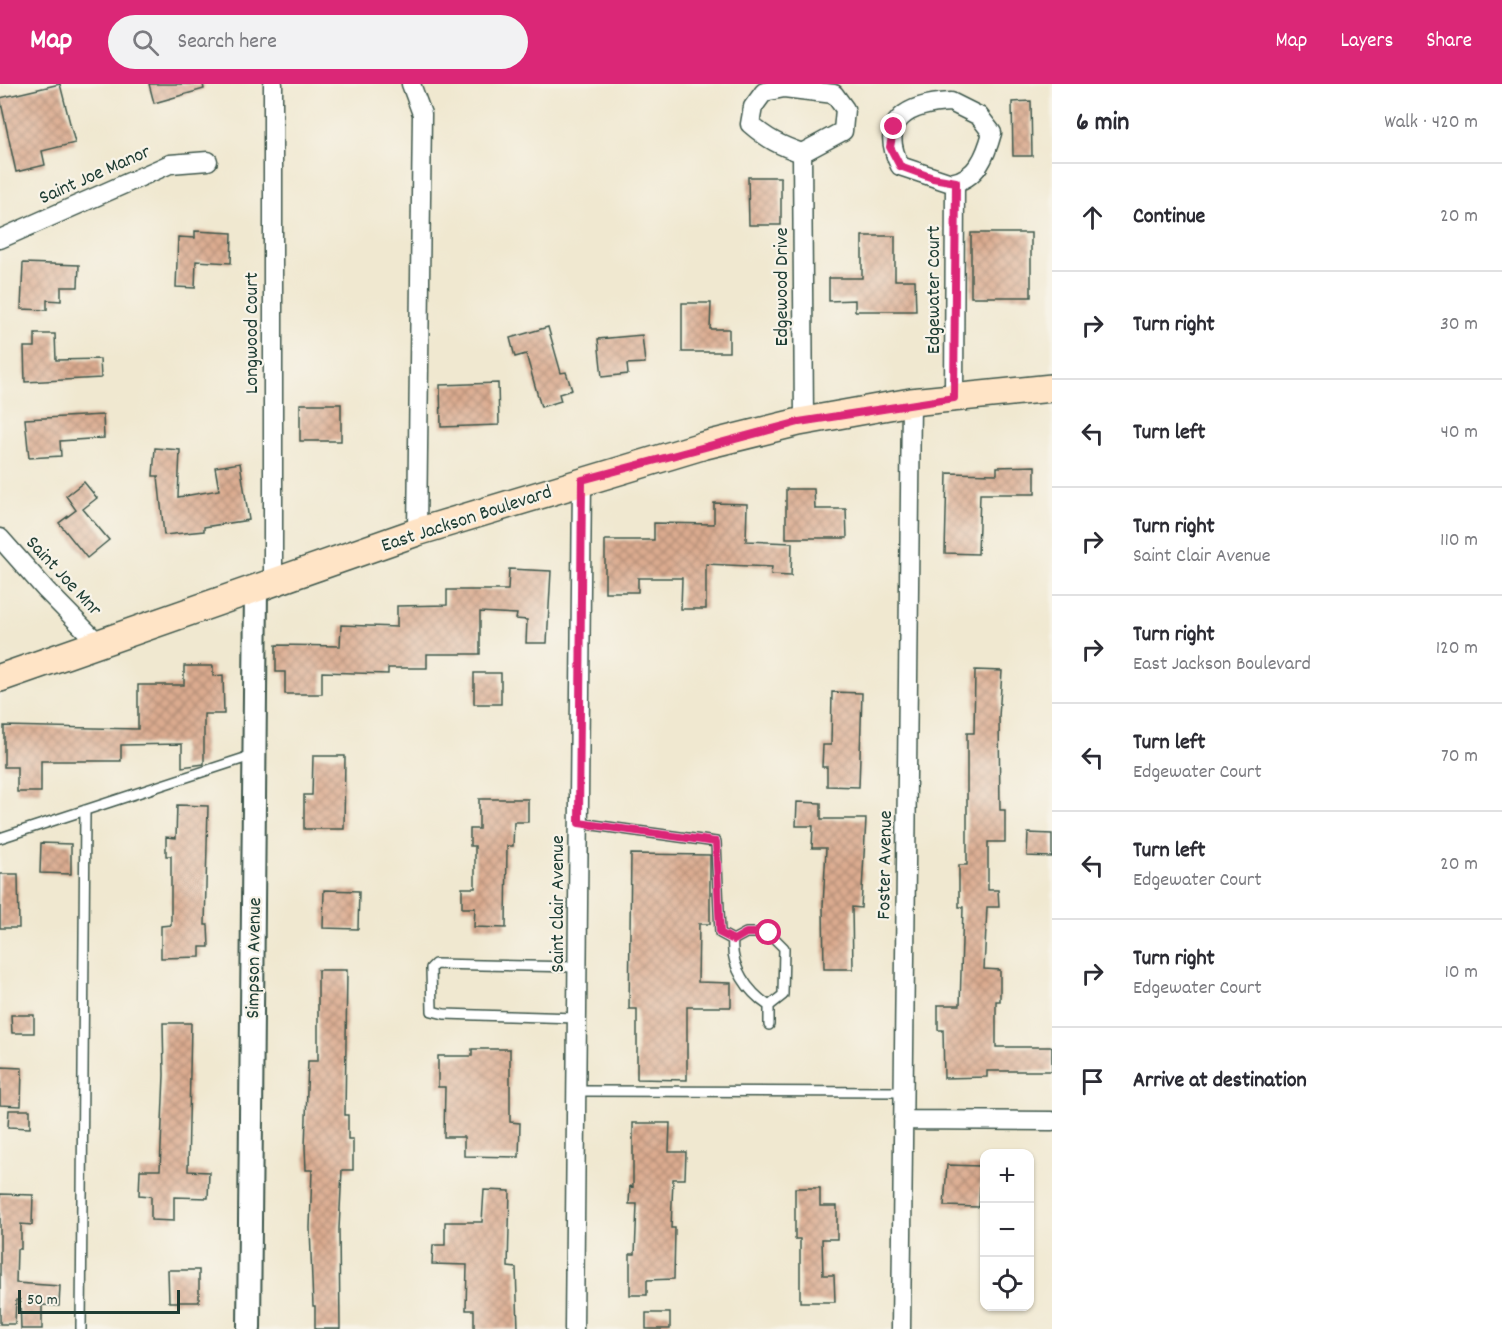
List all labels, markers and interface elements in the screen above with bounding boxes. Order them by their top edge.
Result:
search box [108,15,528,69]
text: Map [30,22,72,62]
icon: search [129,26,162,59]
text: Search here [177,27,277,58]
text: Map [1276,27,1307,57]
text: Layers [1340,27,1393,57]
text: Share [1426,27,1472,57]
text: 6 min [1076,105,1129,142]
text: Walk · 420 m [1384,109,1478,137]
route end [880,113,906,139]
street label: Saint Joe Manor [35,138,156,213]
icon: ahead [1076,201,1109,234]
text: Continue [1133,202,1205,233]
text: 20 m [1440,203,1478,231]
street label: Edgewater Court [921,226,949,354]
street label: Edgewood Drive [769,227,797,347]
street label: Longwood Court [239,272,267,394]
icon: right [1076,309,1109,342]
text: Turn right [1133,310,1215,341]
text: 30 m [1440,311,1478,339]
icon: left [1076,417,1109,450]
text: Turn left [1133,418,1205,449]
text: 40 m [1440,419,1478,447]
street label: East Jackson Boulevard [378,479,556,561]
text: Turn right [1133,512,1215,543]
icon: right [1076,525,1109,558]
text: 110 m [1440,527,1478,555]
street label: Saint Joe Mnr [18,531,108,624]
text: Saint Clair Avenue [1133,543,1270,571]
text: Turn right [1133,620,1215,651]
icon: right [1076,633,1109,666]
text: 120 m [1436,635,1478,663]
text: East Jackson Boulevard [1133,651,1311,679]
text: Turn left [1133,728,1205,759]
icon: left [1076,741,1109,774]
text: 70 m [1441,743,1478,771]
text: Edgewater Court [1133,759,1262,787]
street label: Foster Avenue [871,810,901,920]
street label: Saint Clair Avenue [545,835,573,973]
text: Turn left [1133,836,1205,867]
icon: left [1076,849,1109,882]
text: 20 m [1440,851,1478,879]
text: Edgewater Court [1133,867,1262,895]
street label: Simpson Avenue [240,897,270,1019]
route start [755,919,781,945]
text: Turn right [1133,944,1215,975]
icon: right [1076,957,1109,990]
text: 10 m [1444,959,1478,987]
text: Edgewater Court [1133,975,1262,1003]
icon: arrive [1076,1065,1109,1098]
text: Arrive at destination [1133,1066,1307,1097]
map controls [980,1149,1034,1311]
button: + [980,1149,1034,1203]
button: − [980,1203,1034,1257]
button: locate [980,1257,1034,1311]
scale bar [18,1287,180,1314]
text: 50 m [27,1289,58,1312]

